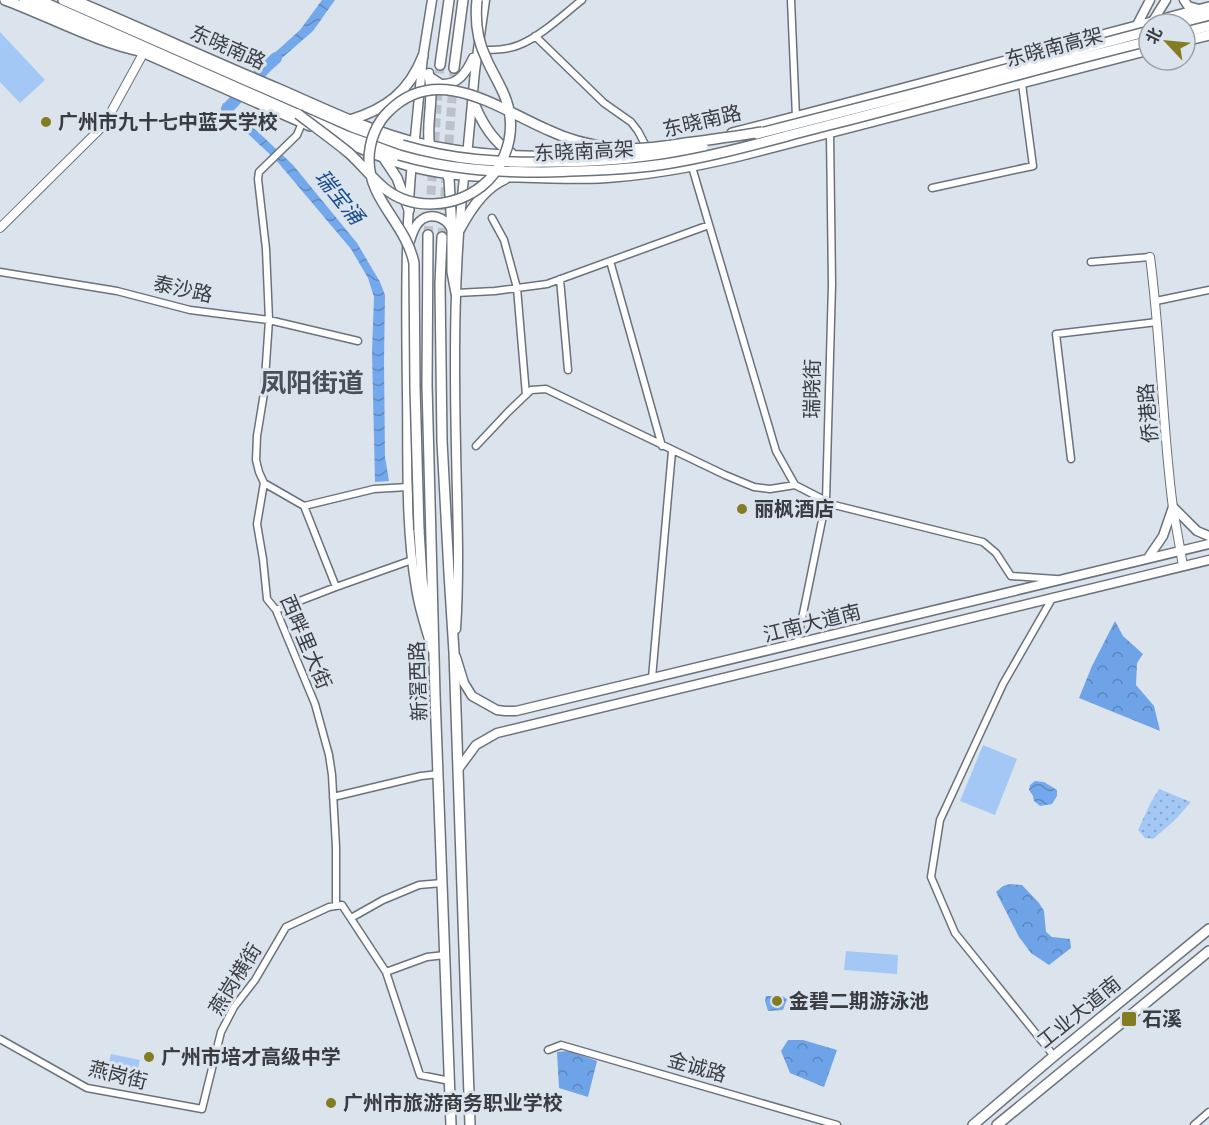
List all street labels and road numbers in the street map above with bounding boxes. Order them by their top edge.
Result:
street label: 东晓南路 [187,20,269,74]
street label: 东晓南高架 [1003,22,1105,72]
street label: 东晓南路 [660,100,744,142]
street label: 东晓南高架 [533,136,635,166]
street label: 泰沙路 [151,271,215,307]
street label: 瑞晓街 [799,359,825,419]
street label: 侨港路 [1133,382,1163,444]
street label: 西畔里大街 [275,591,337,693]
street label: 江南大道南 [761,599,863,647]
street label: 新滘西路 [405,641,431,721]
street label: 燕岗横街 [204,939,266,1019]
street label: 工业大道南 [1033,971,1125,1053]
street label: 金诚路 [665,1047,729,1087]
street label: 燕岗街 [86,1056,150,1094]

